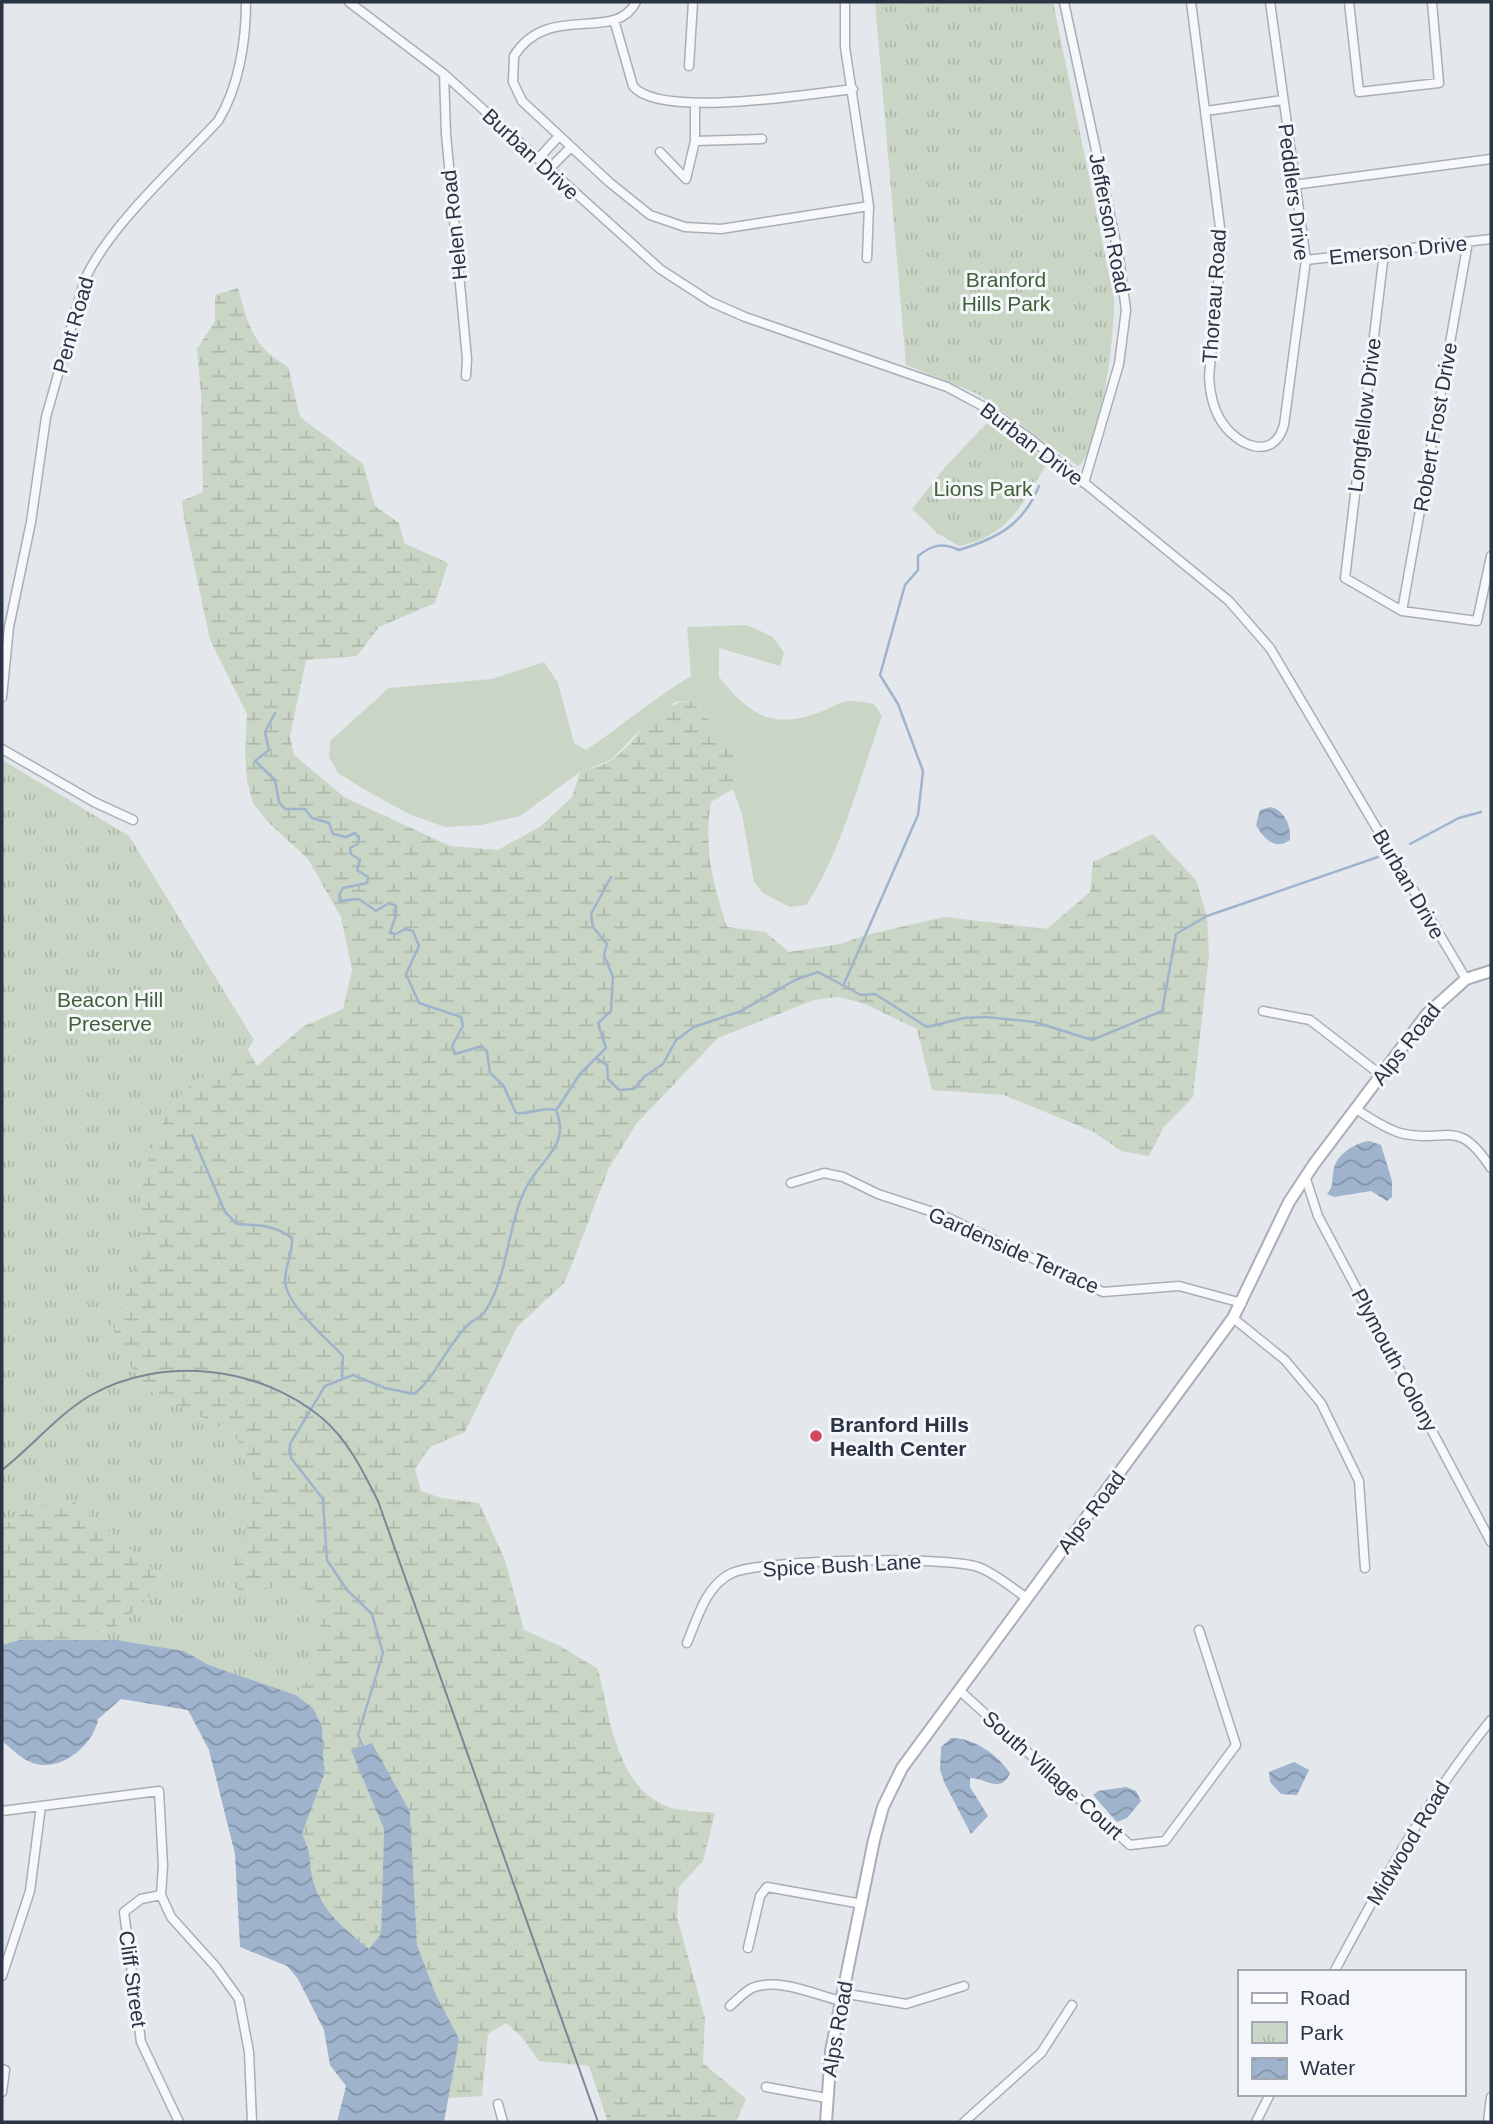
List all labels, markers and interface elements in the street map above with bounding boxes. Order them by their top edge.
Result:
street label: Burban Drive [478,104,584,204]
street label: Peddlers Drive [1274,122,1314,262]
street label: Jefferson Road [1085,151,1135,295]
street label: Helen Road [437,169,471,281]
street label: Thoreau Road [1198,228,1230,364]
street label: Emerson Drive [1328,231,1468,269]
park label: Branford Hills Park [962,268,1051,315]
street label: Pent Road [48,274,98,376]
street label: Longfellow Drive [1343,337,1385,493]
street label: Robert Frost Drive [1409,341,1461,513]
street label: Burban Drive [976,398,1088,490]
park label: Lions Park [933,477,1033,500]
street label: Burban Drive [1368,825,1450,943]
park label: Beacon Hill Preserve [57,988,163,1035]
street label: Alps Road [1367,999,1445,1089]
street label: Gardenside Terrace [925,1202,1103,1298]
street label: Plymouth Colony [1348,1285,1443,1436]
place label: Branford Hills Health Center [830,1413,969,1460]
marker: Branford Hills Health Center [808,1428,824,1444]
street label: Alps Road [1053,1466,1129,1558]
street label: Spice Bush Lane [762,1549,922,1581]
street label: South Village Court [978,1706,1128,1844]
street label: Midwood Road [1362,1777,1454,1909]
street label: Cliff Street [115,1929,151,2029]
legend [1238,1970,1465,2096]
street label: Alps Road [817,1979,857,2079]
text: Road [1300,1986,1350,2009]
text: Park [1300,2021,1344,2044]
text: Water [1300,2056,1355,2079]

